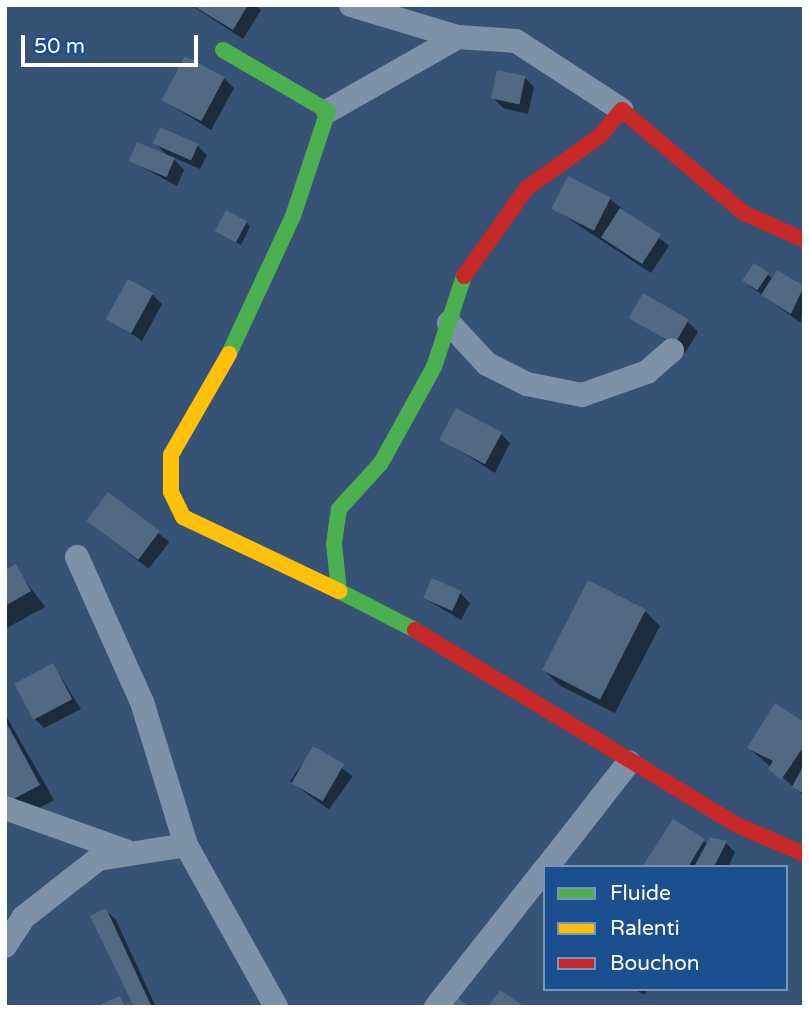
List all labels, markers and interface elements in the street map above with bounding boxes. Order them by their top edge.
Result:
scale bar [24,21,201,65]
text: 50 m [34,34,85,59]
legend [543,865,788,991]
text: Fluide [610,881,671,906]
text: Ralenti [610,916,680,941]
text: Bouchon [610,951,700,976]

